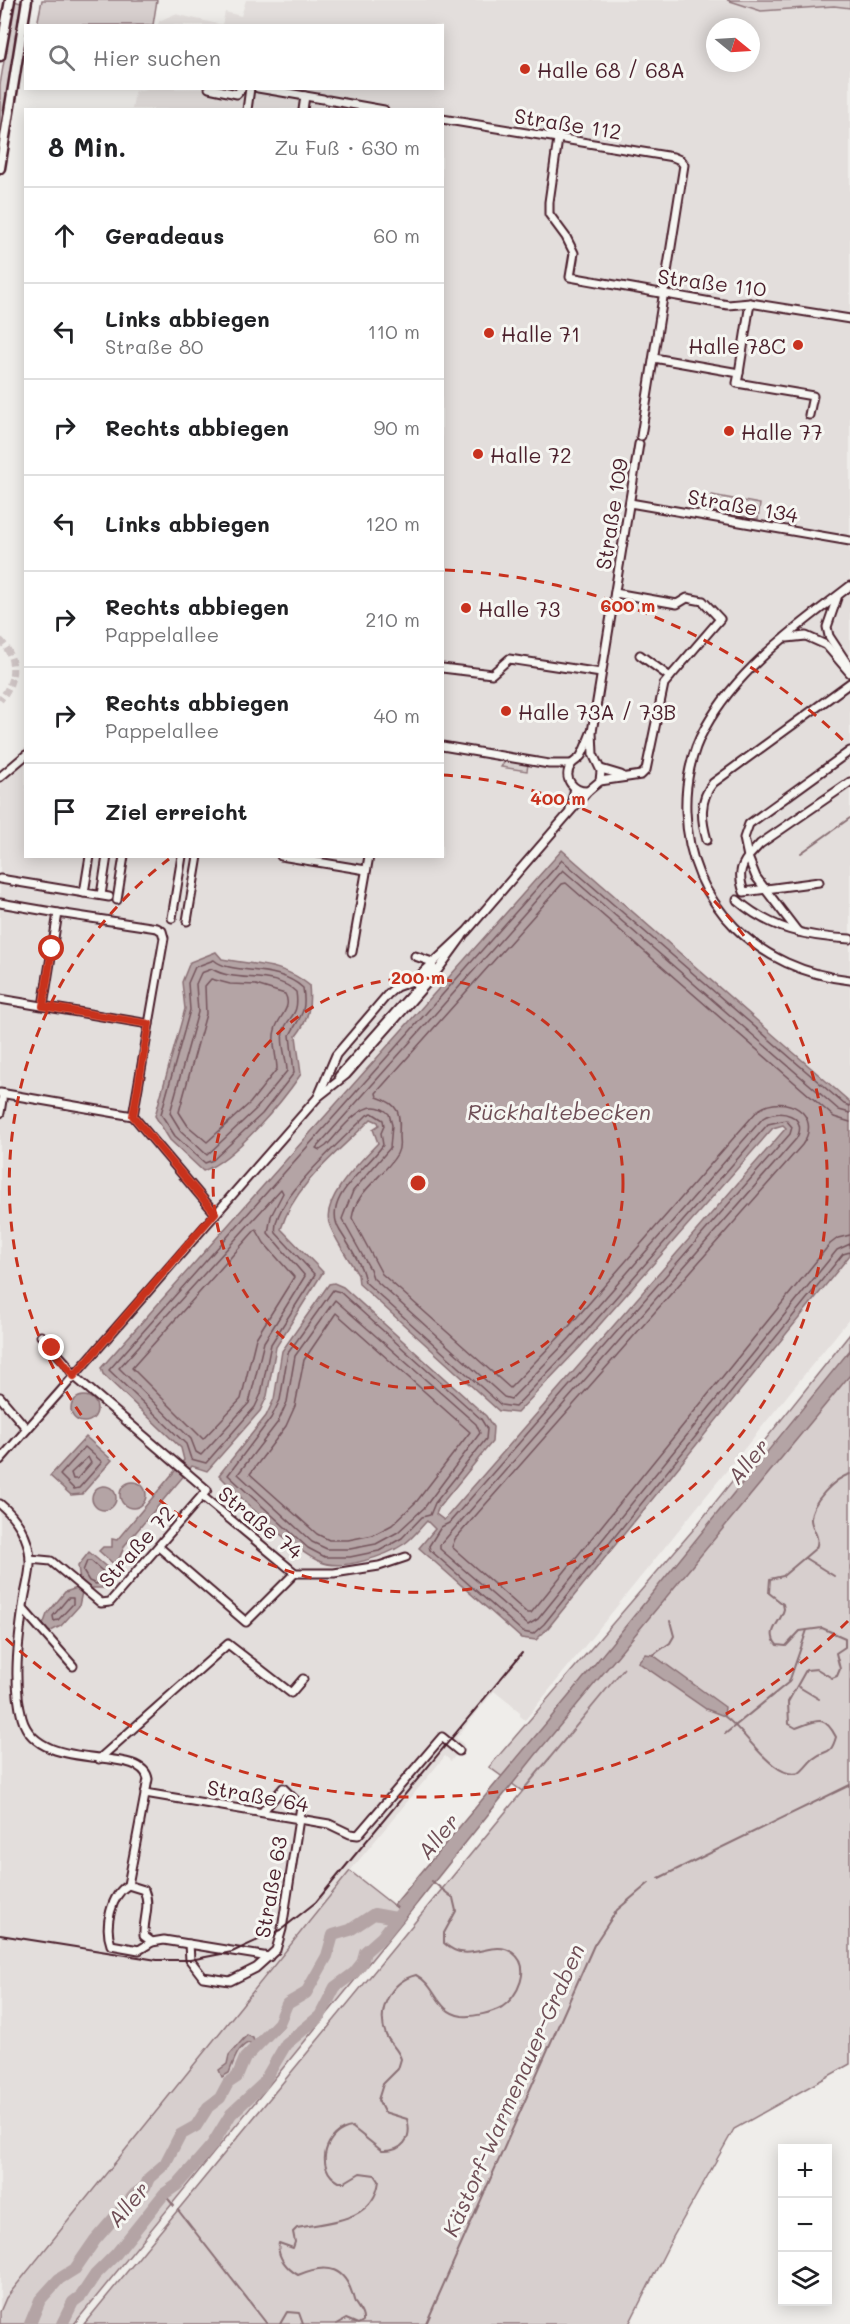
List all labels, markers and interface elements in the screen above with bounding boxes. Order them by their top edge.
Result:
north arrow [706,18,760,72]
search box [24,24,444,90]
icon: search [45,41,78,74]
text: Hier suchen [93,43,221,72]
place label: Halle 68 / 68A [537,56,685,83]
marker: Halle 68 / 68A [518,62,532,76]
street label: Straße 112 [512,101,624,145]
text: 8 Min. [48,130,126,164]
text: Zu Fuß · 630 m [274,134,420,160]
icon: ahead [48,219,81,252]
text: Geradeaus [105,221,224,250]
text: 60 m [373,222,420,248]
street label: Straße 110 [656,262,768,302]
text: Links abbiegen [105,304,270,333]
icon: left [48,315,81,348]
text: 110 m [367,318,420,344]
place label: Halle 71 [501,320,580,347]
marker: Halle 71 [482,326,496,340]
place label: Halle 78C [688,332,786,359]
text: Straße 80 [105,333,203,359]
marker: Halle 78C [791,338,805,352]
icon: right [48,411,81,444]
text: Rechts abbiegen [105,413,289,442]
text: 90 m [374,414,420,440]
place label: Halle 77 [741,418,823,445]
marker: Halle 77 [722,424,736,438]
place label: Halle 72 [490,441,572,468]
marker: Halle 72 [471,447,485,461]
street label: Straße 109 [589,456,633,572]
street label: Straße 134 [686,482,801,528]
icon: left [48,507,81,540]
text: Links abbiegen [105,509,270,538]
text: 120 m [365,510,420,536]
text: Rechts abbiegen [105,592,289,621]
text: 600 m [601,593,655,617]
place label: Halle 73 [478,595,560,622]
marker: Halle 73 [459,601,473,615]
icon: right [48,603,81,636]
text: 210 m [365,606,420,632]
text: Pappelallee [105,621,219,647]
text: Rechts abbiegen [105,688,289,717]
place label: Halle 73A / 73B [518,698,676,725]
icon: right [48,699,81,732]
text: 40 m [374,702,420,728]
marker: Halle 73A / 73B [499,704,513,718]
text: Pappelallee [105,717,219,743]
text: 400 m [530,786,586,810]
icon: arrive [48,795,81,828]
text: Ziel erreicht [105,797,247,826]
route start [38,935,64,961]
text: 200 m [391,965,445,989]
water label: Rückhaltebecken [467,1097,651,1126]
centre of rings [408,1173,428,1193]
route end [38,1334,64,1360]
water label: Aller [721,1432,775,1490]
street label: Straße 74 [213,1479,310,1565]
street label: Straße 72 [92,1499,180,1593]
street label: Straße 64 [205,1773,312,1817]
water label: Aller [411,1807,465,1865]
street label: Straße 63 [248,1834,292,1940]
water label: Kästorf-Warmenauer-Graben [435,1939,591,2241]
map controls [778,2144,832,2306]
button: + [778,2144,832,2198]
water label: Aller [100,2175,156,2233]
button: − [778,2198,832,2252]
button: layers [778,2252,832,2306]

